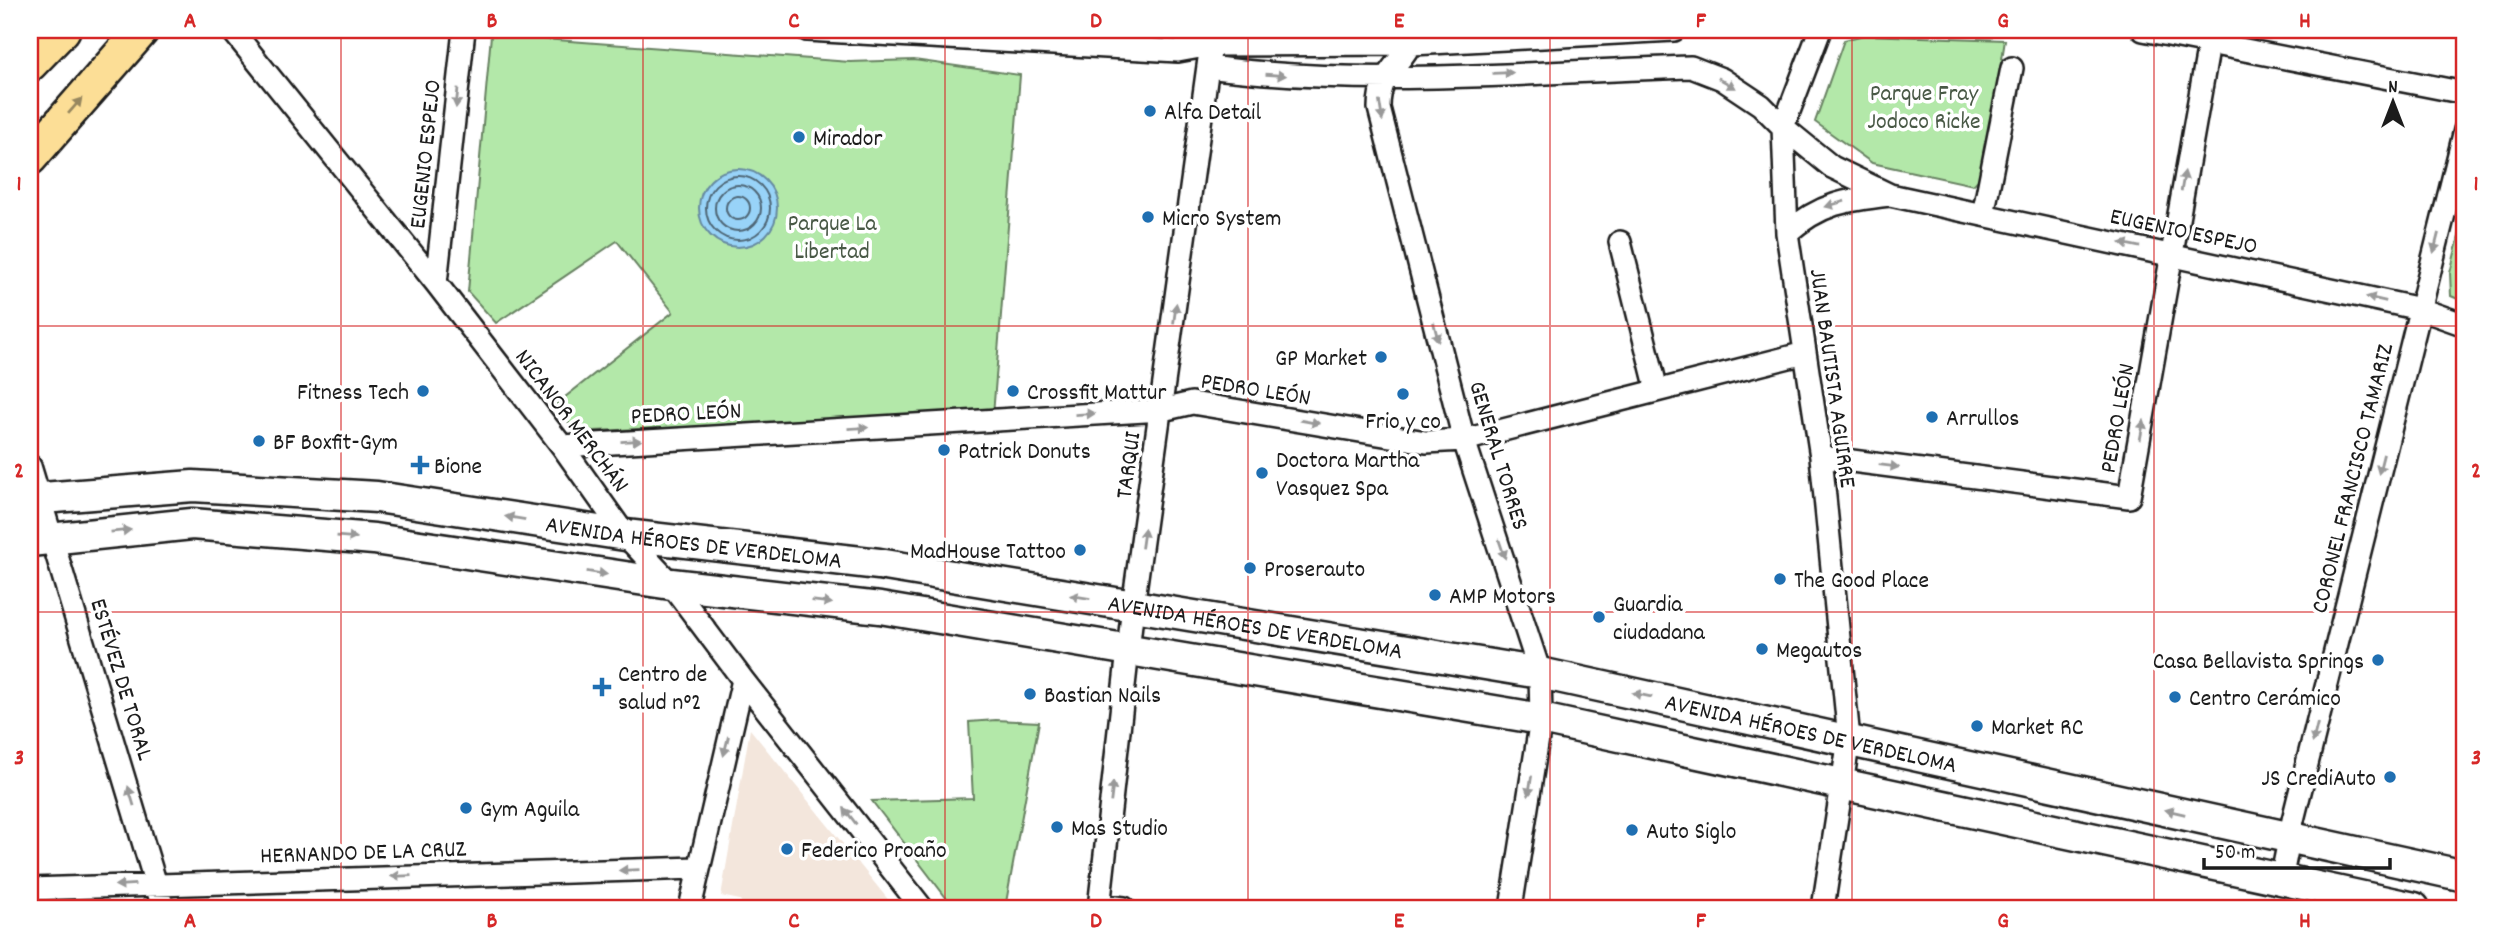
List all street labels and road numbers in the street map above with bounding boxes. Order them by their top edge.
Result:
street label: EUGENIO ESPEJO [402,78,452,231]
street label: EUGENIO ESPEJO [2107,201,2260,265]
street label: JUAN BAUTISTA AGUIRRE [1799,267,1863,490]
street label: CORONEL FRANCISCO TAMARIZ [2304,340,2404,617]
street label: NICANOR MERCHÁN [505,343,636,501]
street label: PEDRO LEÓN [2093,361,2145,476]
street label: PEDRO LEÓN [1198,366,1313,416]
street label: GENERAL TORRES [1458,377,1536,535]
street label: PEDRO LEÓN [630,395,742,435]
street label: TARQUI [1108,429,1152,501]
street label: AVENIDA HÉROES DE VERDELOMA [543,509,844,580]
street label: AVENIDA HÉROES DE VERDELOMA [1105,588,1405,670]
street label: ESTÉVEZ DE TORAL [79,595,161,765]
street label: AVENIDA HÉROES DE VERDELOMA [1661,687,1960,784]
street label: HERNANDO DE LA CRUZ [259,833,467,875]

